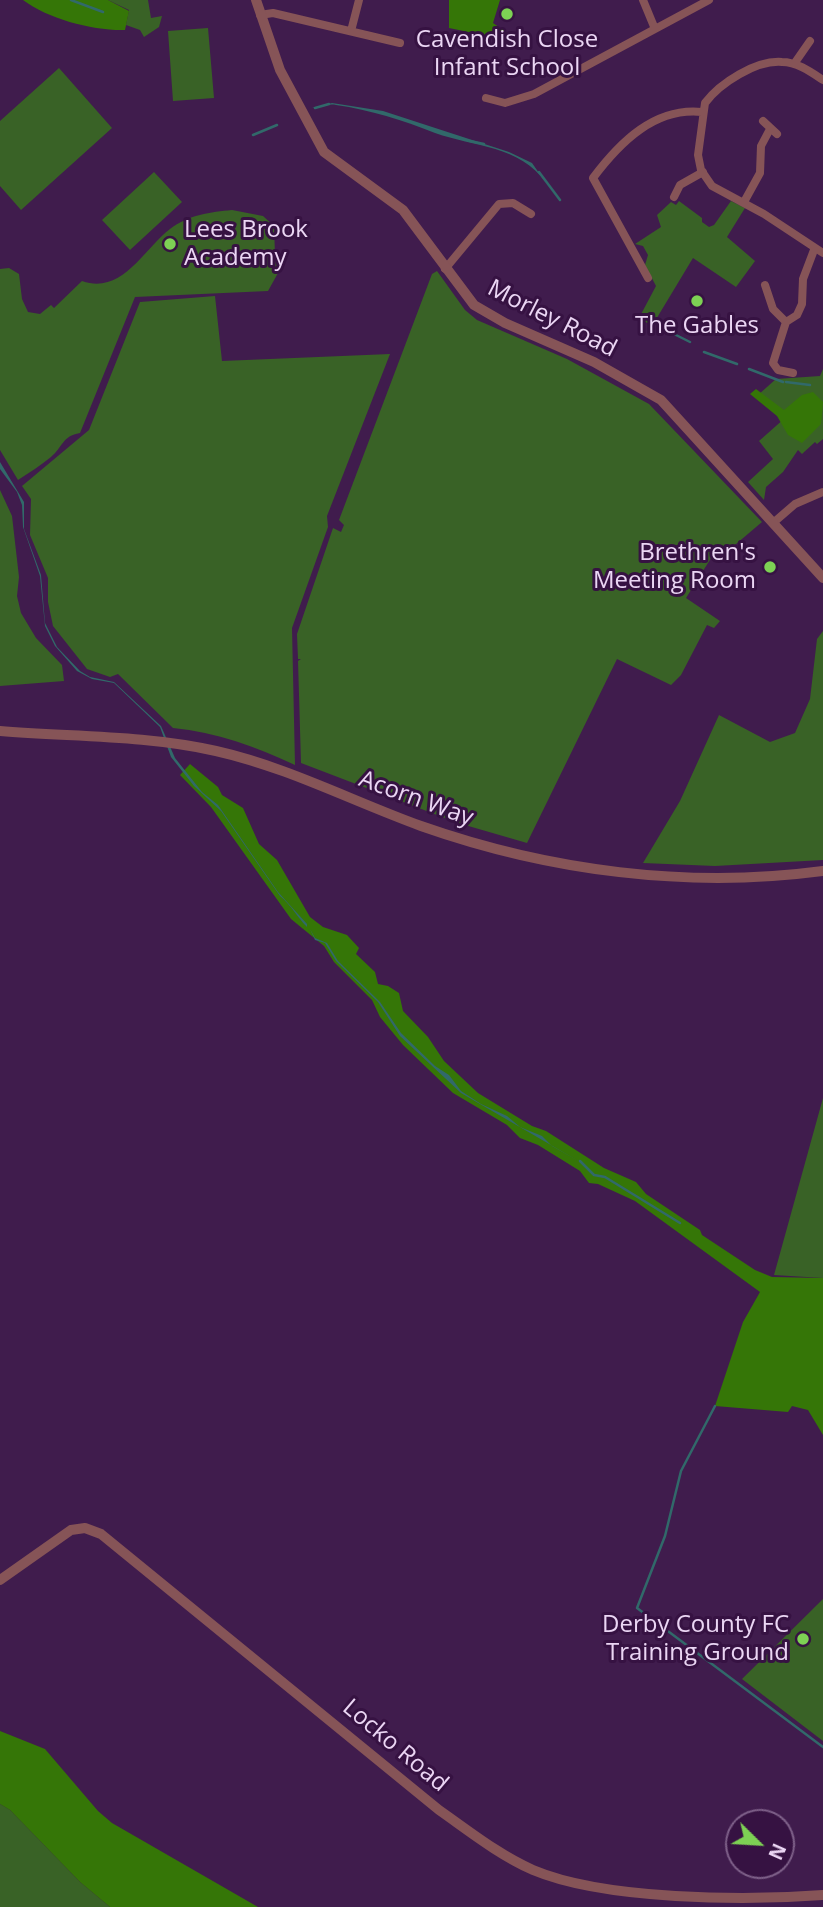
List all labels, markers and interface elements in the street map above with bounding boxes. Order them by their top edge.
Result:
marker: Cavendish Close Infant School [499,6,515,22]
place label: Cavendish Close Infant School [416,26,598,82]
place label: Lees Brook Academy [184,216,308,272]
marker: Lees Brook Academy [162,236,178,252]
street label: Morley Road [483,274,621,364]
marker: The Gables [689,293,705,309]
place label: The Gables [635,312,759,340]
place label: Brethren's Meeting Room [593,539,756,595]
marker: Brethren's Meeting Room [762,559,778,575]
street label: Acorn Way [355,765,477,833]
place label: Derby County FC Training Ground [602,1611,789,1667]
marker: Derby County FC Training Ground [795,1631,811,1647]
street label: Locko Road [336,1694,454,1798]
north arrow [725,1809,795,1879]
text: N [762,1839,792,1864]

